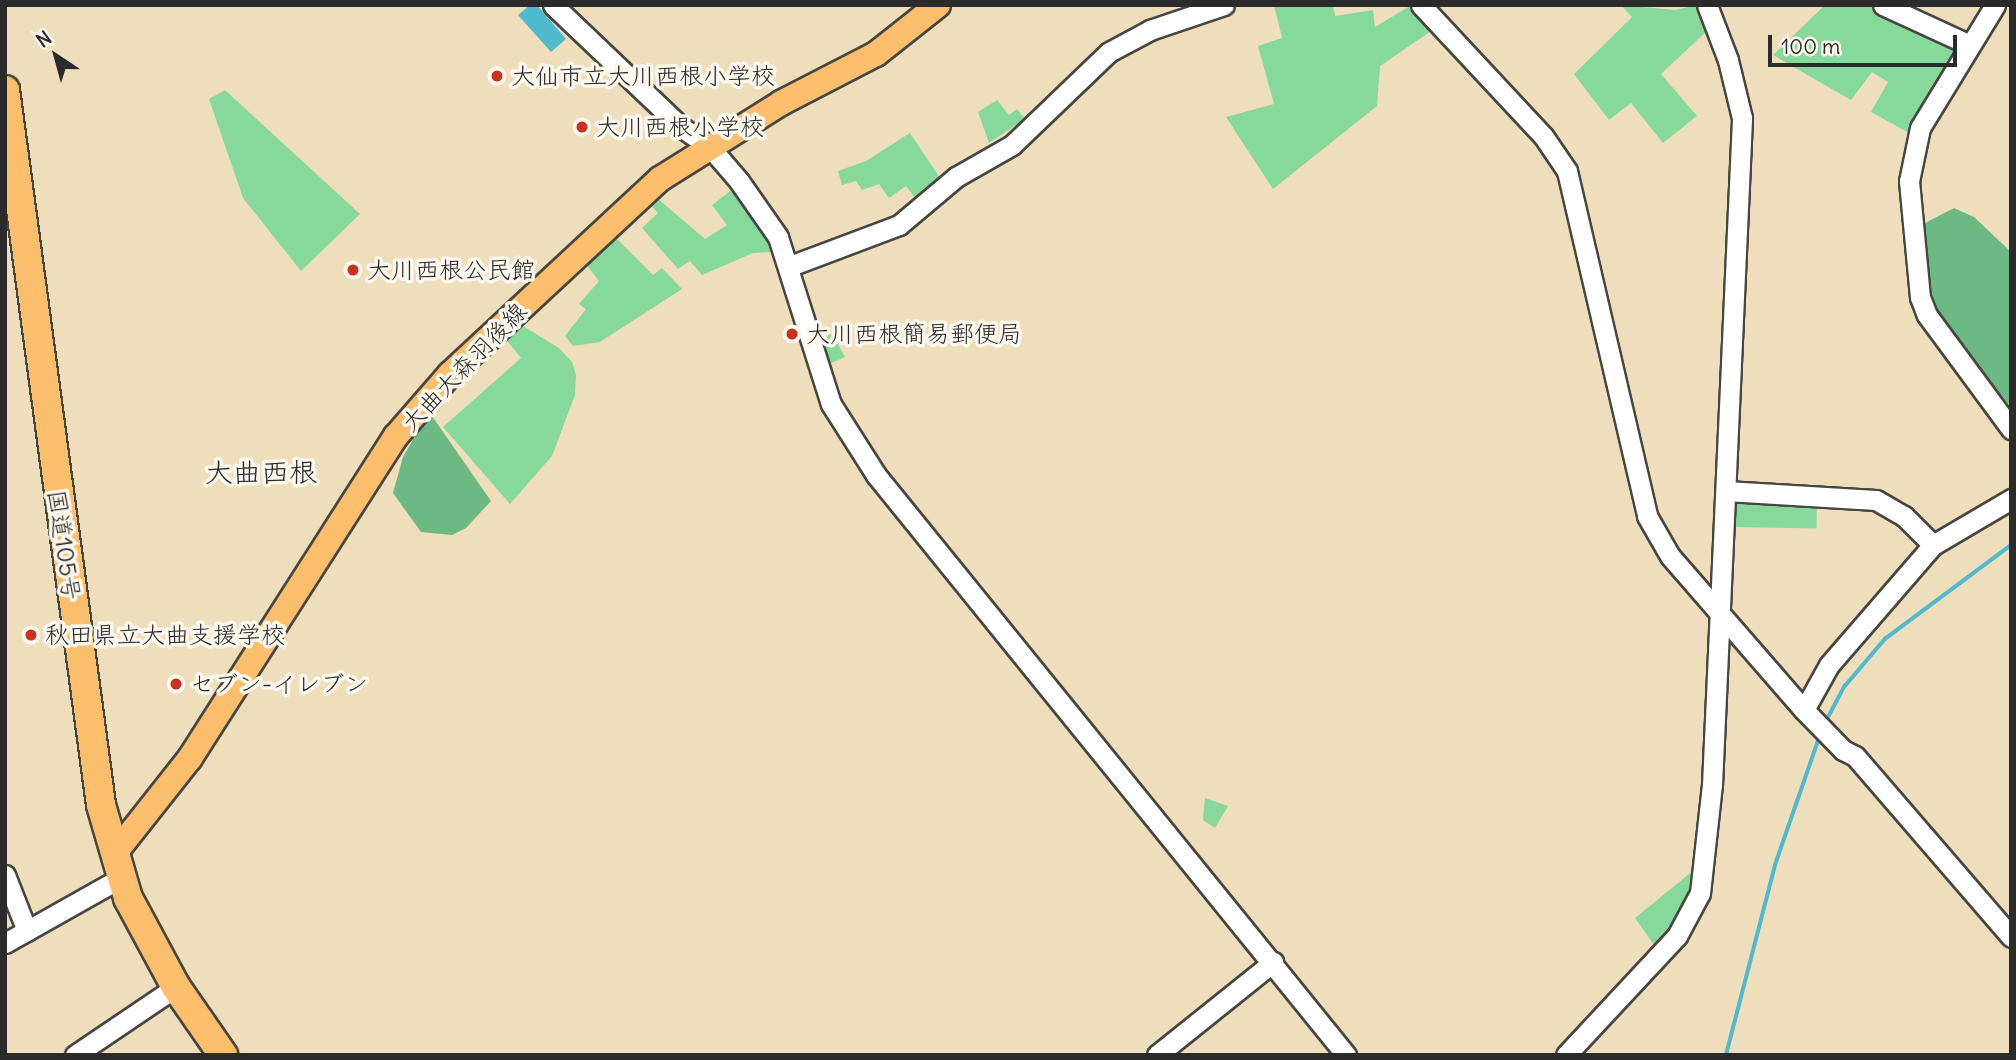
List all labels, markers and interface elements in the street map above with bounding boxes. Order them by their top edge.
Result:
north arrow [21,21,91,91]
scale bar [1771,21,1960,65]
text: N [31,25,56,53]
text: 100 m [1781,33,1840,60]
place label: 大仙市立大川西根小学校 [511,62,775,90]
marker: 大仙市立大川西根小学校 [489,68,505,84]
place label: 大川西根小学校 [596,113,764,141]
marker: 大川西根小学校 [574,119,590,135]
place label: 大川西根公民館 [367,256,535,284]
marker: 大川西根公民館 [345,262,361,278]
street label: 大曲大森羽後線 [395,297,533,437]
place label: 大川西根簡易郵便局 [806,320,1022,348]
marker: 大川西根簡易郵便局 [784,326,800,342]
district label: 大曲西根 [205,455,317,489]
street label: 国道105号 [42,488,86,602]
place label: 秋田県立大曲支援学校 [45,621,285,649]
marker: 秋田県立大曲支援学校 [23,627,39,643]
place label: セブン-イレブン [190,670,368,698]
marker: セブン-イレブン [168,676,184,692]

